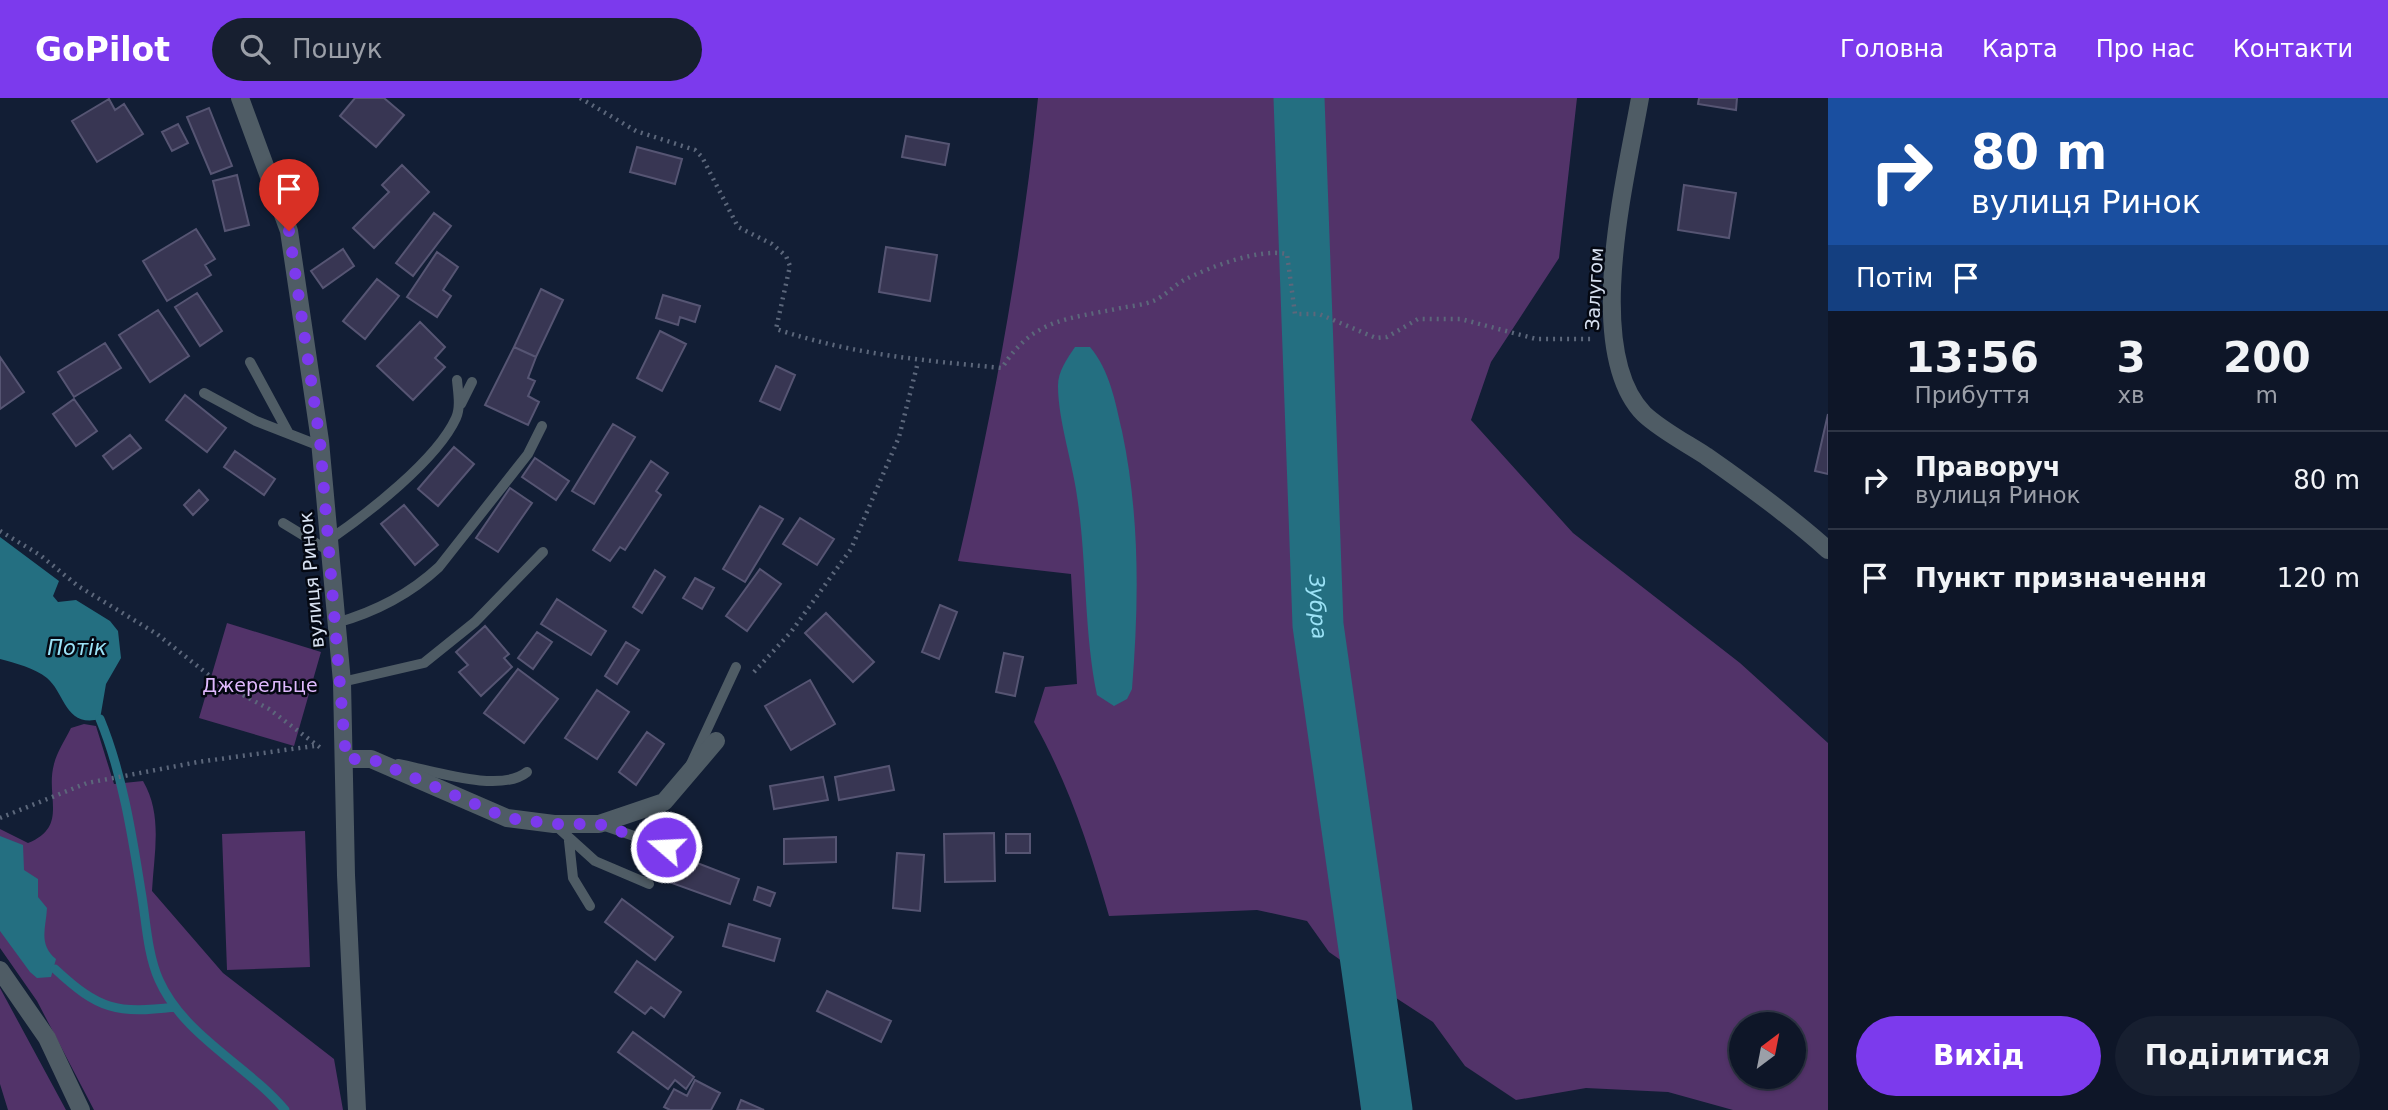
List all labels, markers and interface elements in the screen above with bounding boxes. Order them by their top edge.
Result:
search box [212,18,702,81]
text: GoPilot [35,30,170,69]
icon: search [236,30,274,68]
text: Пошук [292,34,382,64]
text: Головна [1840,35,1944,63]
text: Карта [1982,35,2058,63]
text: Про нас [2096,35,2195,63]
text: Контакти [2233,35,2353,63]
text: 80 m [1971,124,2107,181]
icon: right [1856,126,1947,217]
pin [259,159,319,231]
icon: arrive [270,170,308,208]
text: вулиця Ринок [1971,183,2201,221]
street label: Залугом [1581,247,1607,331]
icon: arrive [1947,259,1985,297]
text: Потім [1856,263,1933,293]
text: 13:56 [1905,333,2039,382]
text: 3 [2116,333,2146,382]
text: 200 [2223,333,2311,382]
text: Прибуття [1915,382,2030,408]
text: хв [2117,382,2145,408]
text: m [2256,382,2278,408]
text: Праворуч [1915,452,2061,482]
icon: right [1856,461,1894,499]
text: 80 m [2293,465,2360,495]
text: вулиця Ринок [1915,482,2080,508]
street label: вулиця Ринок [294,511,328,649]
icon: arrive [1856,559,1894,597]
text: Пункт призначення [1915,563,2207,593]
text: 120 m [2277,563,2360,593]
water label: Зубра [1304,574,1332,641]
water label: Потік [47,636,107,660]
park label: Джерельце [202,674,318,696]
position arrow [629,810,703,884]
north arrow [1729,1012,1806,1088]
map controls [1729,1012,1806,1089]
button: Вихід [1856,1016,2101,1096]
button: Поділитися [2115,1016,2360,1096]

